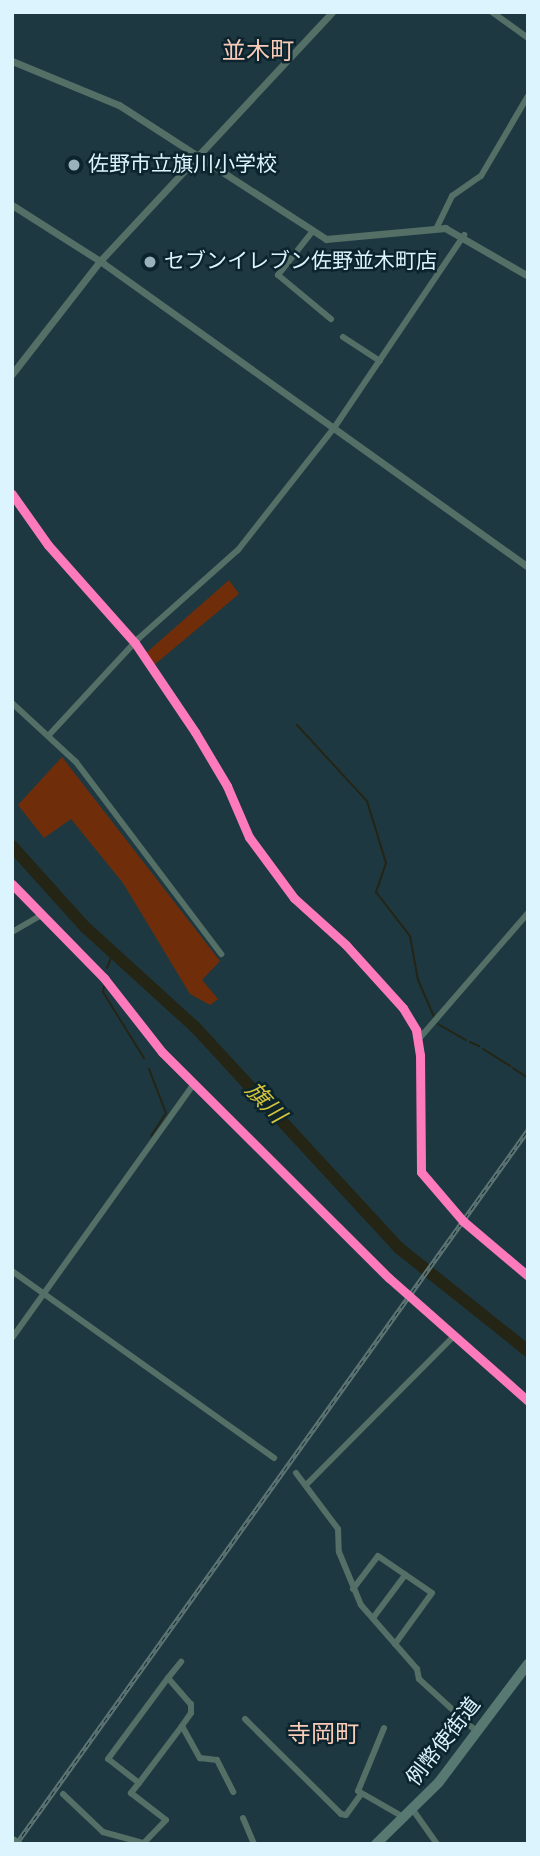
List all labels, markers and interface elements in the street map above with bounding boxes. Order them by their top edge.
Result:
district label: 並木町 [222,38,294,66]
place label: 佐野市立旗川小学校 [88,152,277,178]
marker: 佐野市立旗川小学校 [66,157,82,173]
place label: セブンイレブン佐野並木町店 [164,249,437,275]
marker: セブンイレブン佐野並木町店 [142,254,158,270]
water label: 旗川 [239,1077,291,1129]
street label: 例幣使街道 [402,1693,486,1791]
district label: 寺岡町 [287,1721,359,1749]

